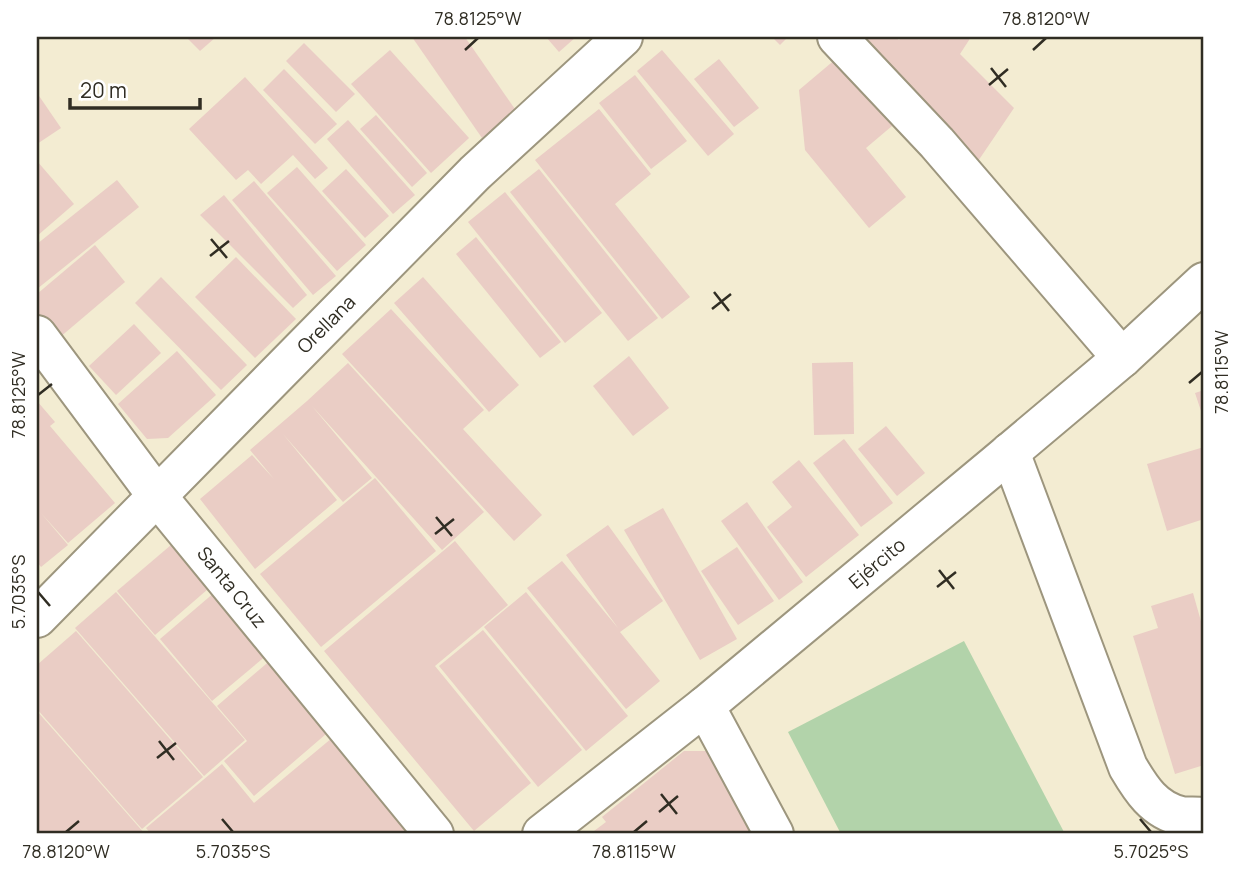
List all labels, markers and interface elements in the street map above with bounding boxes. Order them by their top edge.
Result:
text: 78.8125°W [434,6,522,30]
text: 78.8120°W [1002,6,1090,30]
scale bar [70,66,200,110]
text: 20 m [80,76,127,104]
street label: Orellana [291,289,361,359]
text: 78.8115°W [1209,330,1233,414]
text: 78.8125°W [6,351,30,439]
street label: Ejército [843,532,911,594]
street label: Santa Cruz [191,541,273,633]
text: 5.7035°S [6,555,30,629]
text: 78.8120°W [22,839,110,863]
text: 5.7035°S [196,839,270,863]
text: 78.8115°W [592,839,676,863]
text: 5.7025°S [1114,839,1188,863]

